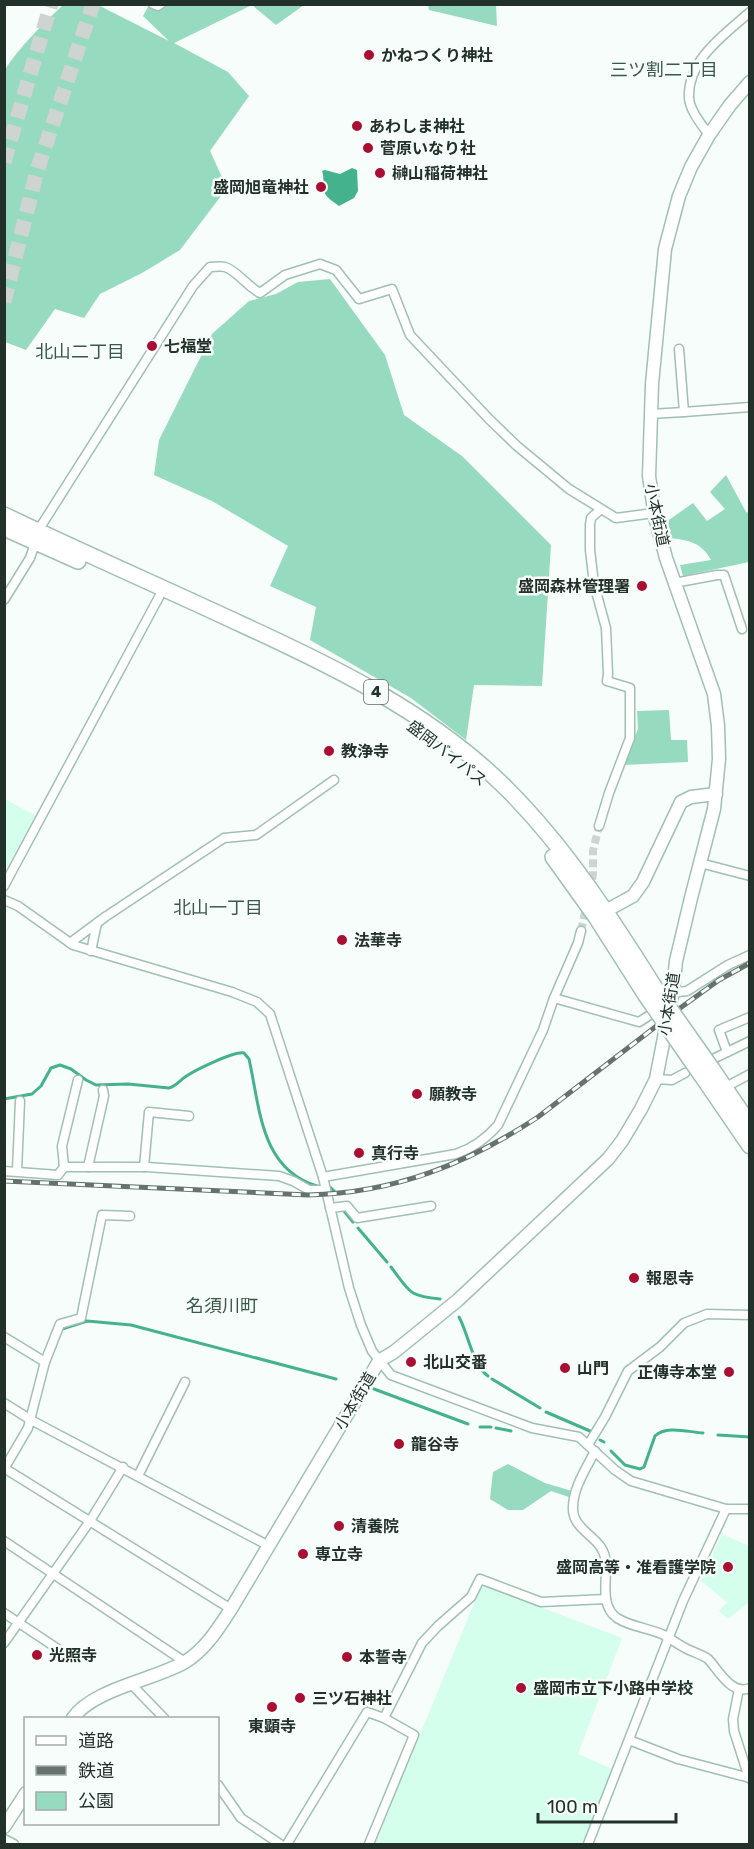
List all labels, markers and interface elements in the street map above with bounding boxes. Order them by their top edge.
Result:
place label: かねつくり神社 [381,46,493,65]
marker: かねつくり神社 [362,48,376,62]
district label: 三ツ割二丁目 [610,59,718,81]
place label: あわしま神社 [369,117,465,136]
marker: あわしま神社 [350,119,364,133]
place label: 菅原いなり社 [380,139,476,158]
marker: 菅原いなり社 [361,141,375,155]
place label: 榊山稲荷神社 [392,164,488,183]
marker: 榊山稲荷神社 [373,166,387,180]
place label: 盛岡旭竜神社 [213,178,309,197]
marker: 盛岡旭竜神社 [314,180,328,194]
place label: 七福堂 [164,337,212,356]
marker: 七福堂 [145,339,159,353]
district label: 北山二丁目 [35,341,125,363]
street label: 小本街道 [641,482,673,548]
place label: 盛岡森林管理署 [518,577,630,596]
marker: 盛岡森林管理署 [635,579,649,593]
road number: 4 [364,680,388,704]
street label: 盛岡バイパス [403,716,491,790]
place label: 教浄寺 [341,742,389,761]
marker: 教浄寺 [322,744,336,758]
district label: 北山一丁目 [173,897,263,919]
place label: 法華寺 [354,931,402,950]
marker: 法華寺 [335,933,349,947]
street label: 小本街道 [655,971,683,1037]
place label: 願教寺 [429,1085,477,1104]
marker: 願教寺 [410,1087,424,1101]
place label: 真行寺 [371,1144,419,1163]
marker: 真行寺 [352,1146,366,1160]
place label: 報恩寺 [646,1269,694,1288]
marker: 報恩寺 [627,1271,641,1285]
district label: 名須川町 [186,1295,258,1317]
place label: 北山交番 [423,1353,487,1372]
marker: 北山交番 [404,1355,418,1369]
place label: 山門 [577,1359,609,1378]
marker: 山門 [558,1361,572,1375]
place label: 正傳寺本堂 [637,1363,717,1382]
marker: 正傳寺本堂 [722,1365,736,1379]
street label: 小本街道 [330,1369,380,1433]
place label: 龍谷寺 [411,1435,459,1454]
marker: 龍谷寺 [392,1437,406,1451]
place label: 清養院 [351,1517,399,1536]
marker: 清養院 [332,1519,346,1533]
place label: 専立寺 [315,1545,363,1564]
marker: 専立寺 [296,1547,310,1561]
place label: 盛岡高等・准看護学院 [556,1558,716,1577]
marker: 盛岡高等・准看護学院 [721,1560,735,1574]
place label: 光照寺 [49,1646,97,1665]
marker: 光照寺 [30,1648,44,1662]
place label: 本誓寺 [359,1648,407,1667]
marker: 本誓寺 [340,1650,354,1664]
place label: 盛岡市立下小路中学校 [533,1679,693,1698]
marker: 盛岡市立下小路中学校 [514,1681,528,1695]
place label: 三ツ石神社 [312,1689,392,1708]
marker: 三ツ石神社 [293,1691,307,1705]
marker: 東顕寺 [265,1700,279,1714]
legend [24,1717,219,1825]
place label: 東顕寺 [248,1717,296,1736]
text: 道路 [78,1730,114,1752]
text: 鉄道 [78,1760,114,1782]
scale bar [538,1786,676,1824]
text: 公園 [78,1790,114,1812]
text: 100 m [547,1796,598,1818]

